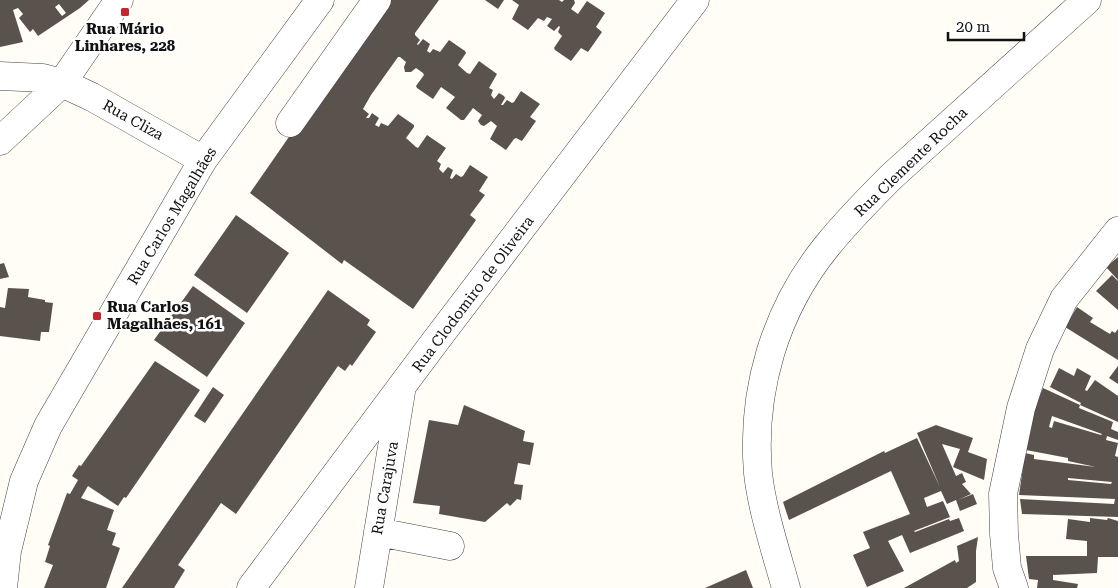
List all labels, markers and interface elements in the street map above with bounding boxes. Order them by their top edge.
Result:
marker: Rua Mário Linhares, 228 [119,6,131,18]
scale bar [948,10,1024,42]
text: 20 m [956,18,991,36]
place label: Rua Mário Linhares, 228 [75,20,176,55]
street label: Rua Cliza [99,96,167,144]
street label: Rua Clemente Rocha [851,104,971,220]
street label: Rua Carlos Magalhães [124,144,220,288]
street label: Rua Clodomiro de Oliveira [408,212,538,376]
place label: Rua Carlos Magalhães, 161 [107,298,223,333]
marker: Rua Carlos Magalhães, 161 [91,310,103,322]
street label: Rua Carajuva [368,440,402,536]

